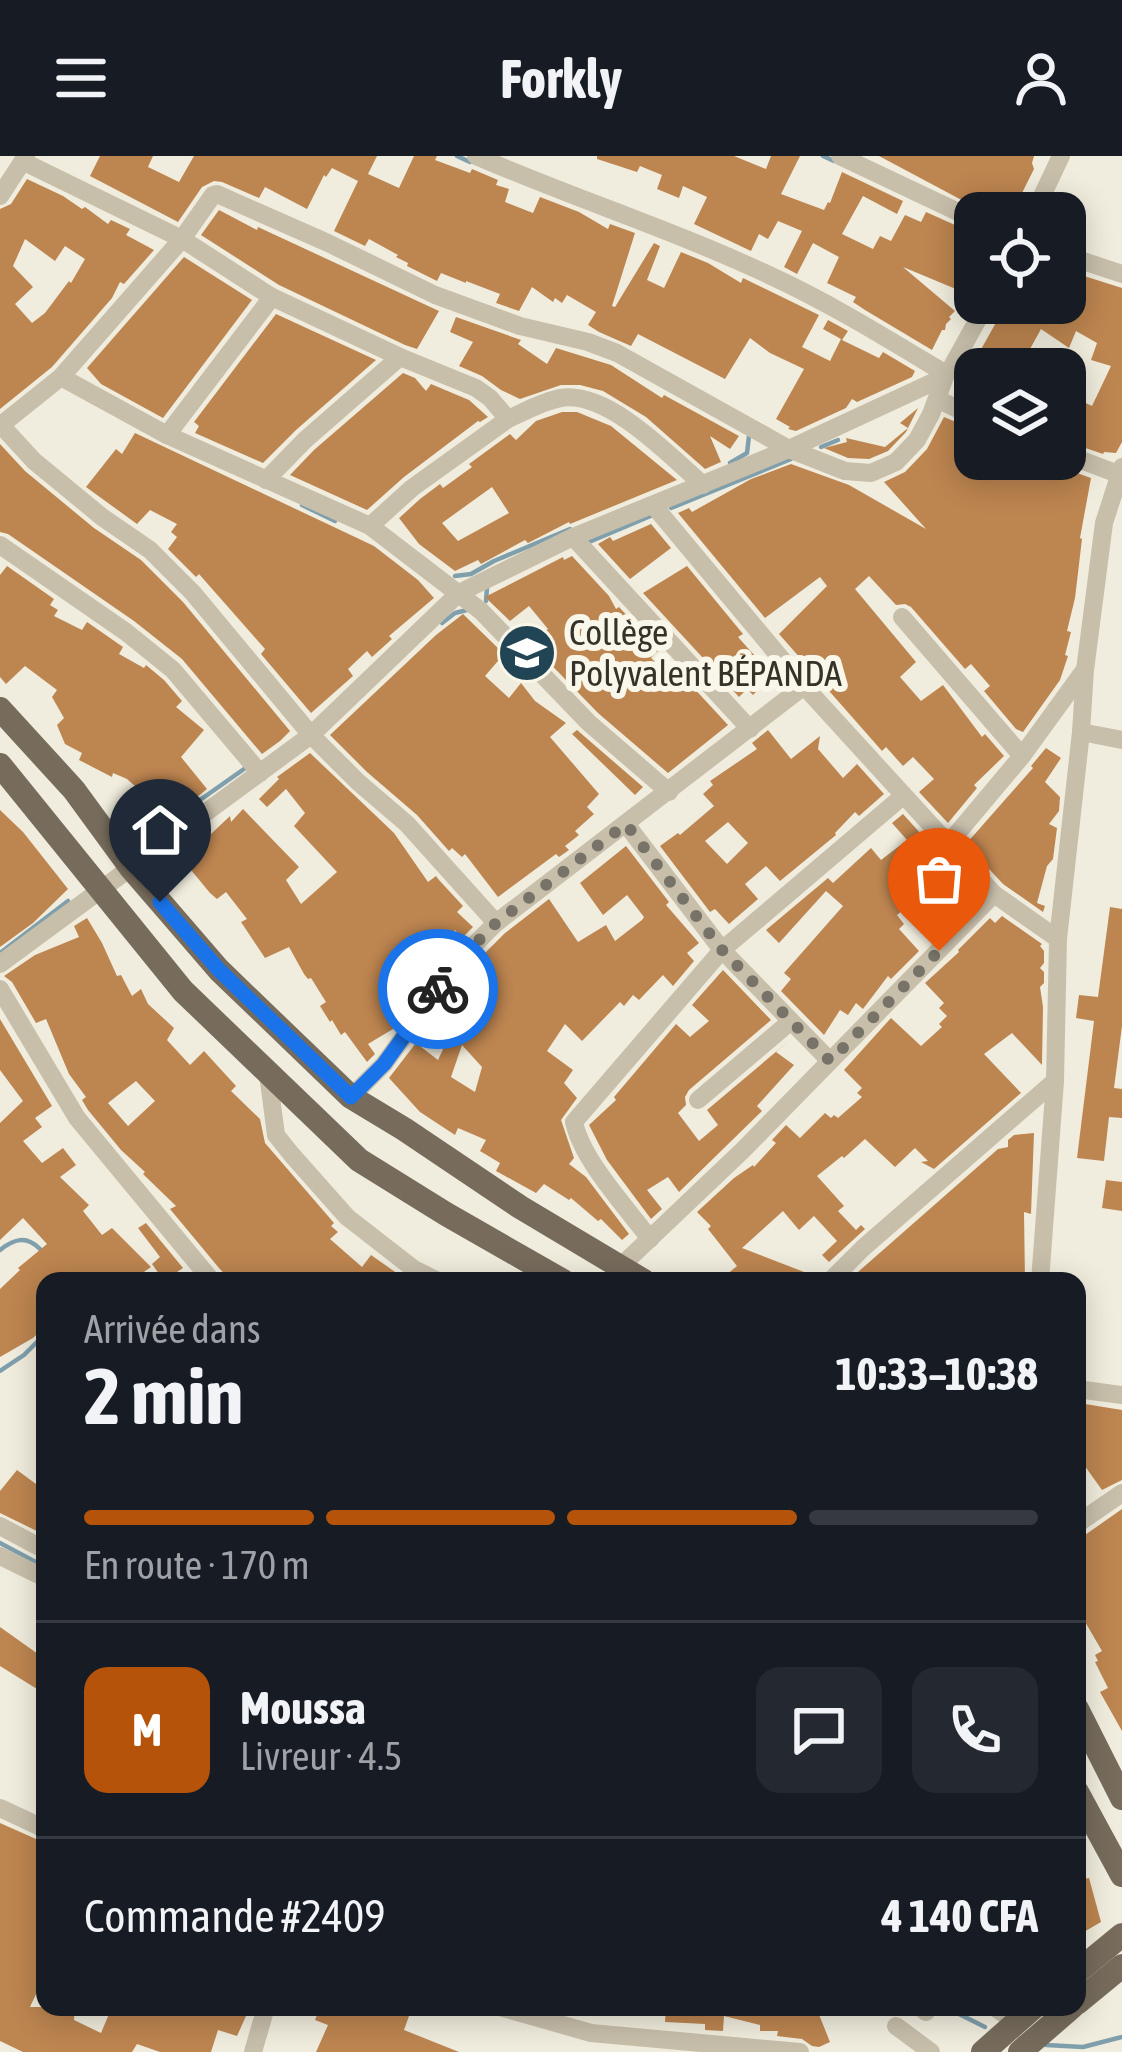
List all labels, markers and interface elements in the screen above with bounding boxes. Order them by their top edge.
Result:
icon: menu [48,45,114,111]
icon: person [1008,45,1074,111]
text: Forkly [500,48,622,109]
map controls [954,192,1086,480]
button: locate [954,192,1086,324]
button: layers [954,348,1086,480]
place label: Collège Polyvalent BÉPANDA [569,611,842,694]
school or university icon: Collège Polyvalent BÉPANDA [496,622,558,684]
pin [109,779,211,902]
icon: home [127,797,193,863]
pin [888,828,990,951]
icon: bag [906,846,972,912]
courier [378,929,498,1049]
icon: bike [405,956,471,1022]
text: Arrivée dans [84,1307,261,1351]
text: 10:33–10:38 [835,1348,1038,1400]
text: 2 min [84,1351,243,1441]
text: En route · 170 m [84,1543,310,1587]
button: chat [756,1667,882,1793]
button: phone [912,1667,1038,1793]
text: Moussa [240,1682,366,1734]
text: M [132,1704,162,1756]
text: Livreur · 4.5 [240,1734,402,1778]
text: Commande #2409 [84,1890,385,1942]
text: 4 140 CFA [882,1890,1038,1942]

